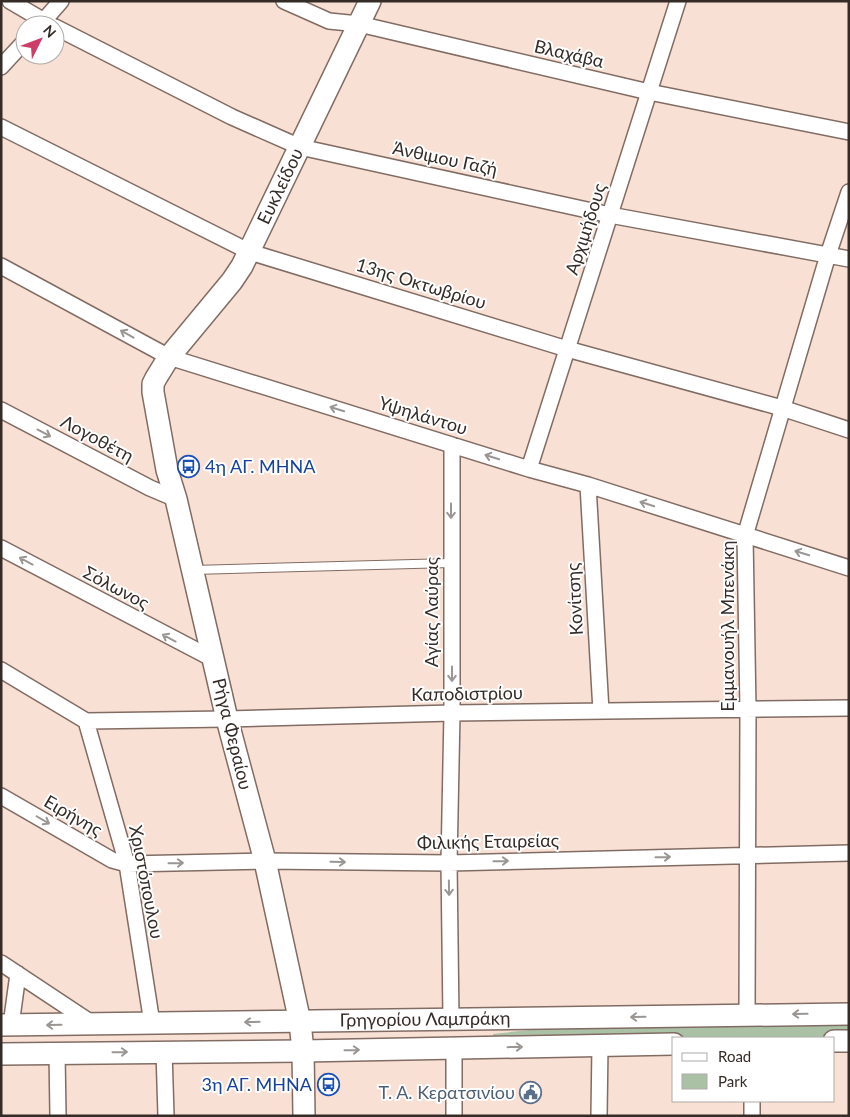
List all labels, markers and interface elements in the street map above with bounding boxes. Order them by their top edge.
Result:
north arrow [15,15,65,65]
text: N [40,21,60,41]
street label: Βλαχάβα [532,34,607,72]
street label: Άνθιμου Γαζή [391,136,500,180]
street label: Ευκλείδου [252,144,307,227]
street label: Αρχιμήδους [560,180,610,277]
street label: 13ης Οκτωβρίου [354,253,489,313]
one-way arrow [119,329,134,339]
street label: Υψηλάντου [376,391,470,439]
one-way arrow [329,404,345,414]
street label: Λογοθέτη [57,410,138,466]
one-way arrow [37,428,52,438]
one-way arrow [484,452,500,462]
bus stop icon: 4η ΑΓ. ΜΗΝΑ [177,455,201,479]
place label: 4η ΑΓ. ΜΗΝΑ [205,455,316,477]
one-way arrow [640,499,656,509]
one-way arrow [446,502,456,519]
street label: Εμμανουήλ Μπενάκη [716,540,738,712]
one-way arrow [795,548,811,558]
one-way arrow [19,556,34,565]
street label: Αγίας Λαύρας [420,556,442,667]
street label: Σόλωνος [80,561,154,614]
street label: Κονίτσης [561,562,587,636]
one-way arrow [162,633,177,642]
one-way arrow [447,665,456,681]
street label: Ρήγα Φεραίου [208,676,257,792]
street label: Καποδιστρίου [411,681,523,705]
street label: Ειρήνης [41,790,107,841]
one-way arrow [36,816,50,826]
street label: Χριστόπουλου [125,823,169,941]
street label: Φιλικής Εταιρείας [417,829,560,853]
one-way arrow [655,853,671,862]
one-way arrow [330,857,346,867]
one-way arrow [493,857,509,866]
one-way arrow [168,858,184,868]
one-way arrow [444,880,454,896]
street label: Γρηγορίου Λαμπράκη [339,1006,510,1031]
one-way arrow [792,1010,808,1019]
one-way arrow [630,1012,646,1022]
one-way arrow [244,1017,260,1027]
one-way arrow [46,1020,62,1030]
legend [672,1037,835,1102]
one-way arrow [506,1042,522,1052]
one-way arrow [344,1045,360,1055]
one-way arrow [112,1047,128,1057]
text: Road [718,1047,751,1065]
text: Park [718,1072,748,1090]
place label: 3η ΑΓ. ΜΗΝΑ [202,1073,313,1095]
bus stop icon: 3η ΑΓ. ΜΗΝΑ [316,1073,340,1097]
place label: Τ. Α. Κερατσινίου [379,1081,515,1103]
public building icon: Τ. Α. Κερατσινίου [519,1081,543,1105]

